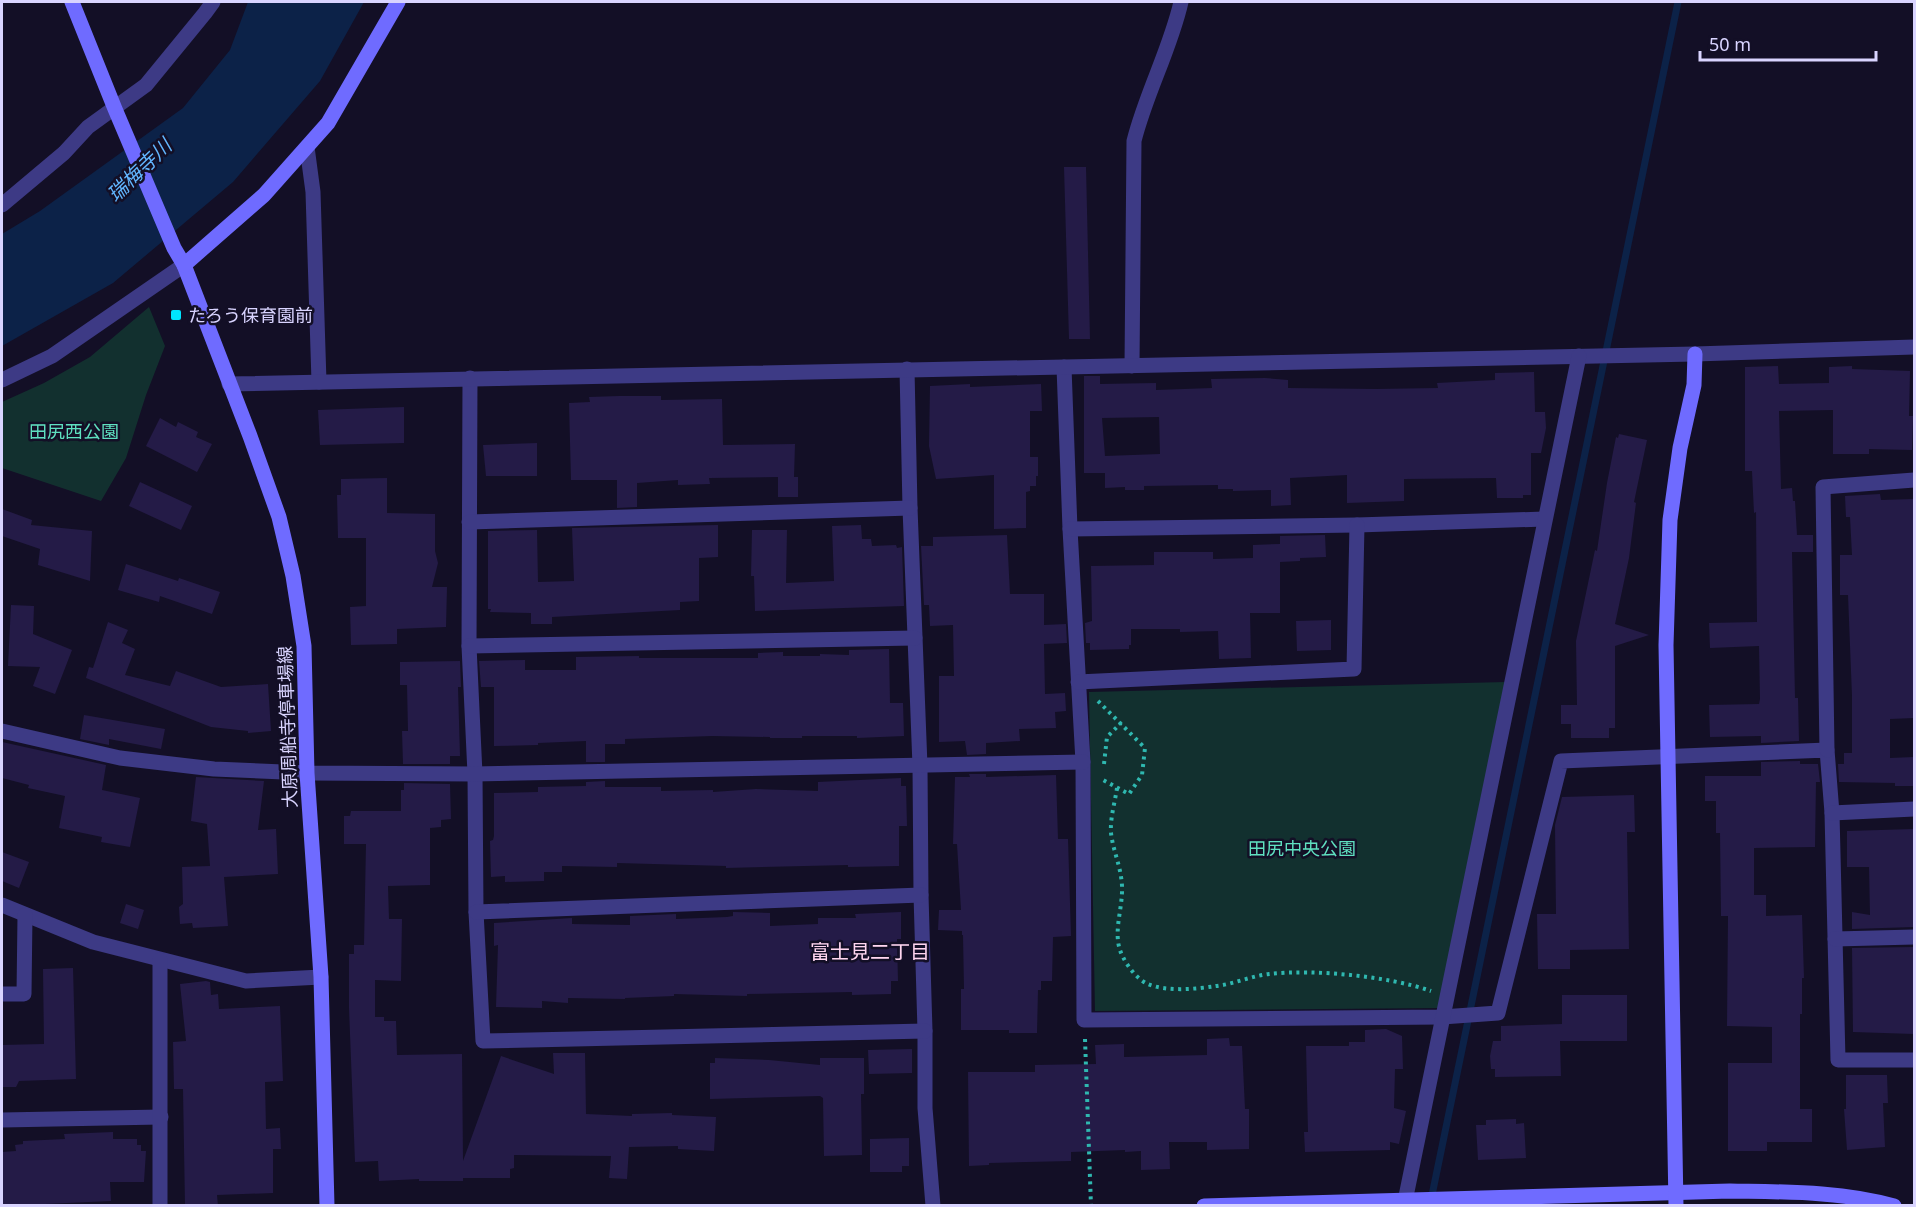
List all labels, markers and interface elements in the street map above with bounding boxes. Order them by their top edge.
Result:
scale bar [1700,24,1876,62]
text: 50 m [1709,32,1751,56]
water label: 瑞梅寺川 [101,131,179,207]
place label: たろう保育園前 [188,303,313,327]
marker: たろう保育園前 [169,308,183,322]
park label: 田尻西公園 [29,419,119,443]
street label: 大原周船寺停車場線 [272,646,302,808]
park label: 田尻中央公園 [1248,836,1356,860]
district label: 富士見二丁目 [810,938,930,965]

